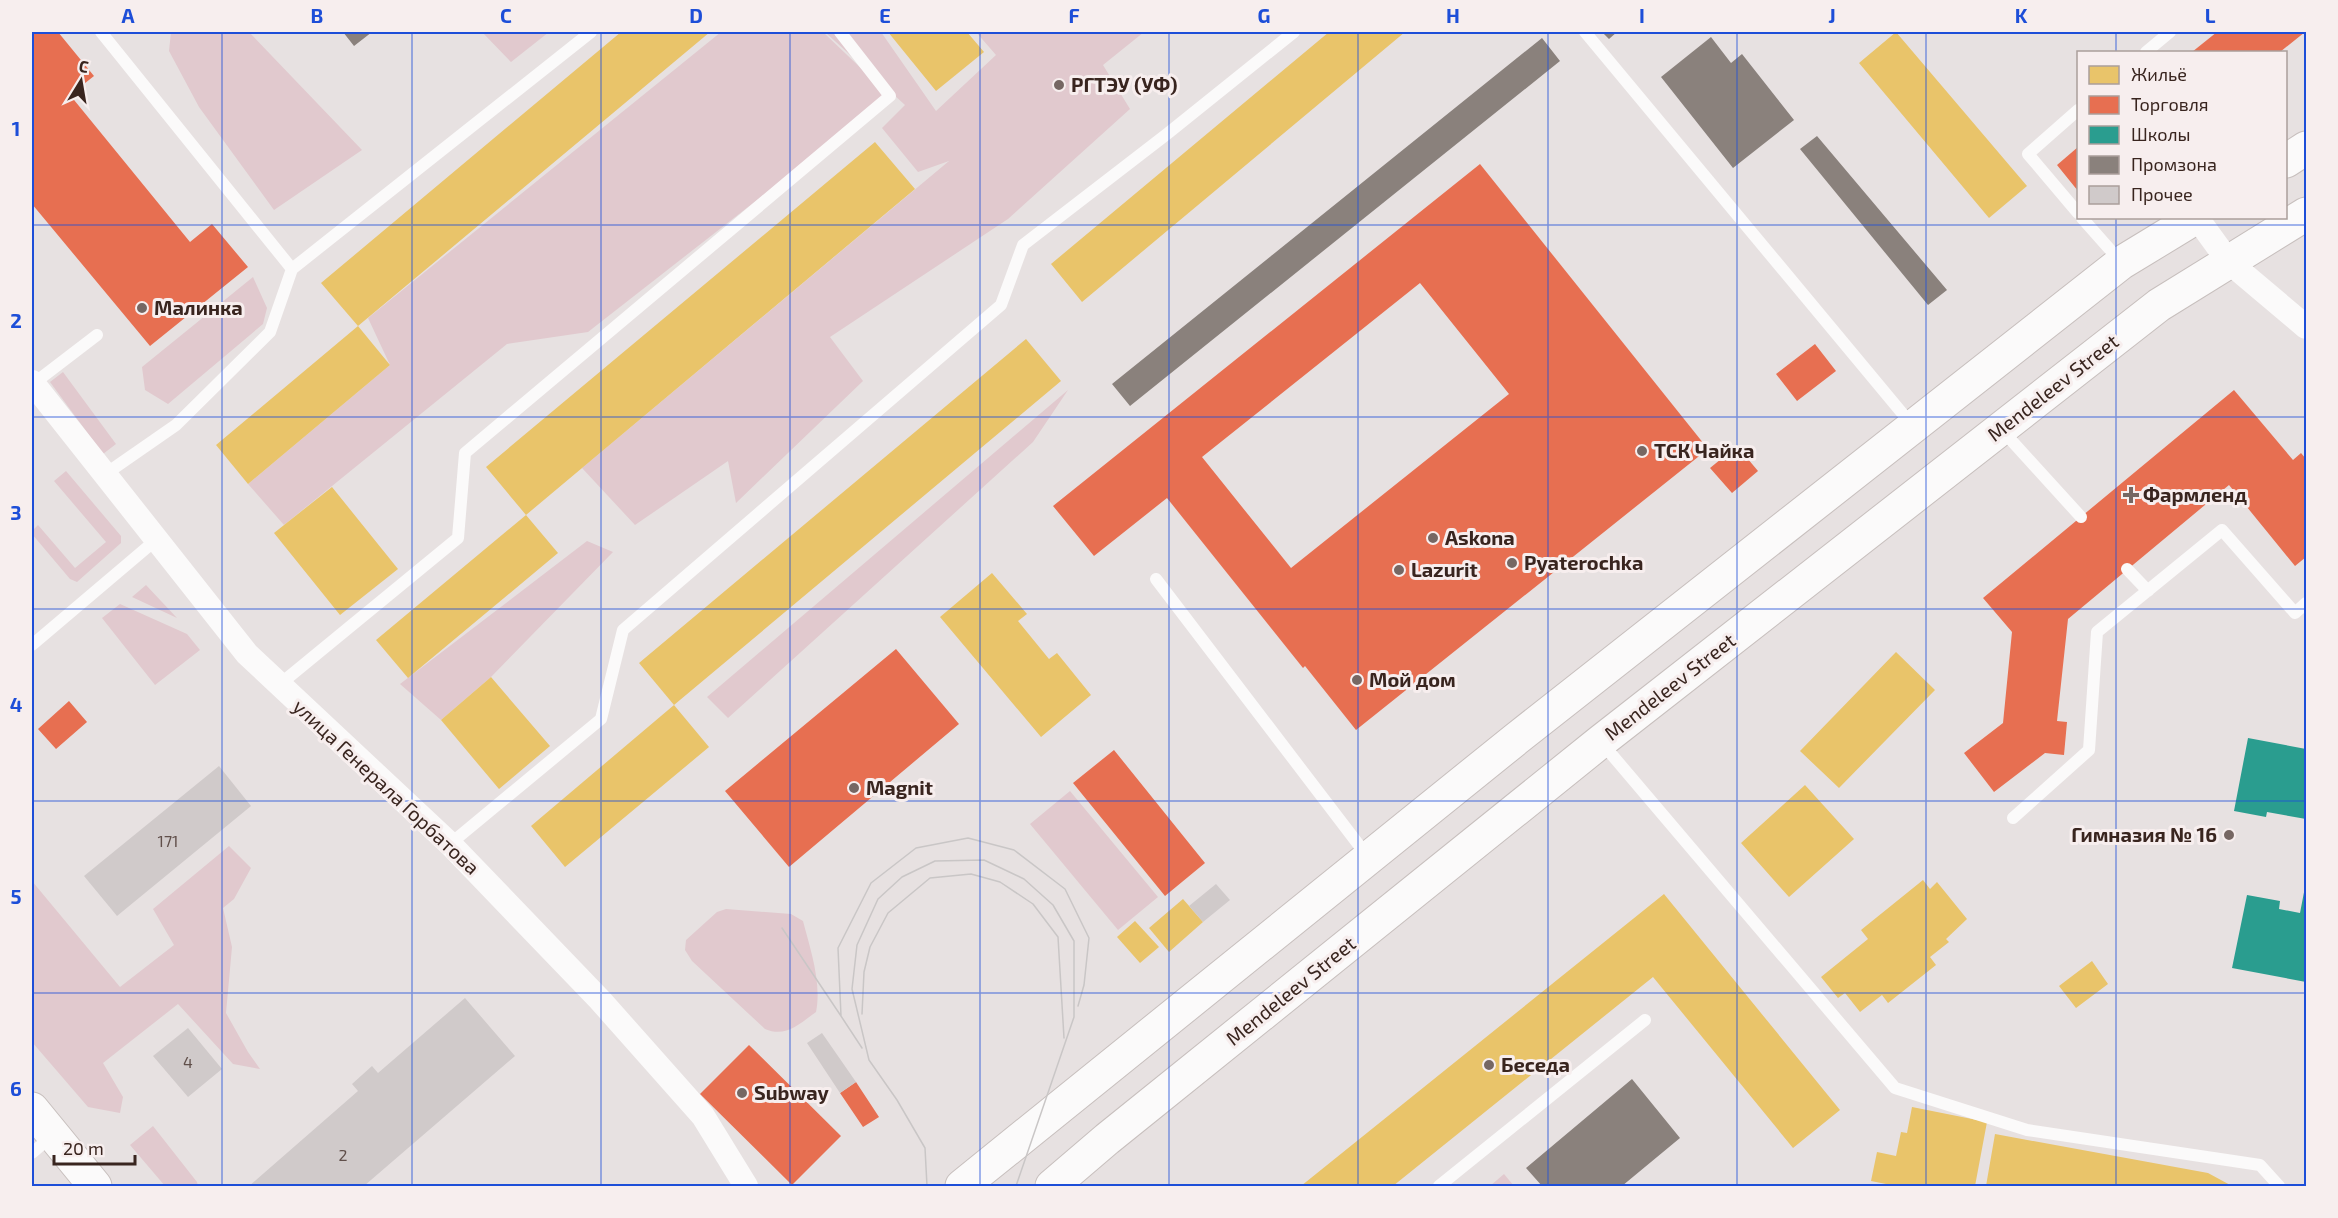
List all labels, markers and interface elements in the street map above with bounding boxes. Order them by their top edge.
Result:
text: A [121,3,135,27]
text: B [311,3,323,27]
text: C [500,3,512,27]
text: D [689,3,703,27]
text: E [879,3,891,27]
text: F [1068,3,1080,27]
text: G [1258,3,1270,27]
text: H [1446,3,1460,27]
text: I [1639,3,1645,27]
text: J [1828,3,1836,27]
text: K [2015,3,2028,27]
text: L [2205,3,2216,27]
north arrow [51,51,111,111]
legend [2077,51,2287,219]
text: С [78,56,90,76]
text: Жильё [2131,63,2187,85]
place label: РГТЭУ (УФ) [1071,72,1177,96]
marker: РГТЭУ (УФ) [1052,78,1066,92]
text: Торговля [2131,93,2209,115]
text: 1 [12,116,20,140]
text: Школы [2131,123,2191,145]
text: Промзона [2131,153,2217,175]
text: Прочее [2131,183,2193,205]
place label: Малинка [154,295,243,319]
marker: Малинка [135,301,149,315]
text: 2 [10,308,22,332]
street label: Mendeleev Street [1982,328,2123,446]
place label: ТСК Чайка [1654,438,1754,462]
marker: ТСК Чайка [1635,444,1649,458]
place label: Фармленд [2143,482,2247,506]
marker: Фармленд [2124,488,2138,502]
text: 3 [10,500,22,524]
place label: Askona [1445,525,1515,549]
marker: Askona [1426,531,1440,545]
place label: Pyaterochka [1524,550,1643,575]
marker: Pyaterochka [1505,556,1519,570]
place label: Lazurit [1411,557,1478,581]
marker: Lazurit [1392,563,1406,577]
street label: Mendeleev Street [1599,627,1740,745]
place label: Мой дом [1369,667,1456,691]
marker: Мой дом [1350,673,1364,687]
text: 4 [10,692,23,716]
street label: улица Генерала Горбатова [288,694,485,880]
place label: Magnit [866,775,933,799]
marker: Magnit [847,781,861,795]
place label: Гимназия № 16 [2071,822,2217,846]
marker: Гимназия № 16 [2222,828,2236,842]
house number: 171 [158,831,178,850]
text: 5 [10,884,22,908]
street label: Mendeleev Street [1221,930,1360,1050]
house number: 4 [183,1052,193,1071]
place label: Беседа [1501,1052,1570,1076]
marker: Беседа [1482,1058,1496,1072]
text: 6 [10,1076,22,1100]
place label: Subway [754,1080,830,1105]
marker: Subway [735,1086,749,1100]
scale bar [54,1128,135,1166]
text: 20 m [63,1137,104,1159]
house number: 2 [339,1145,348,1164]

